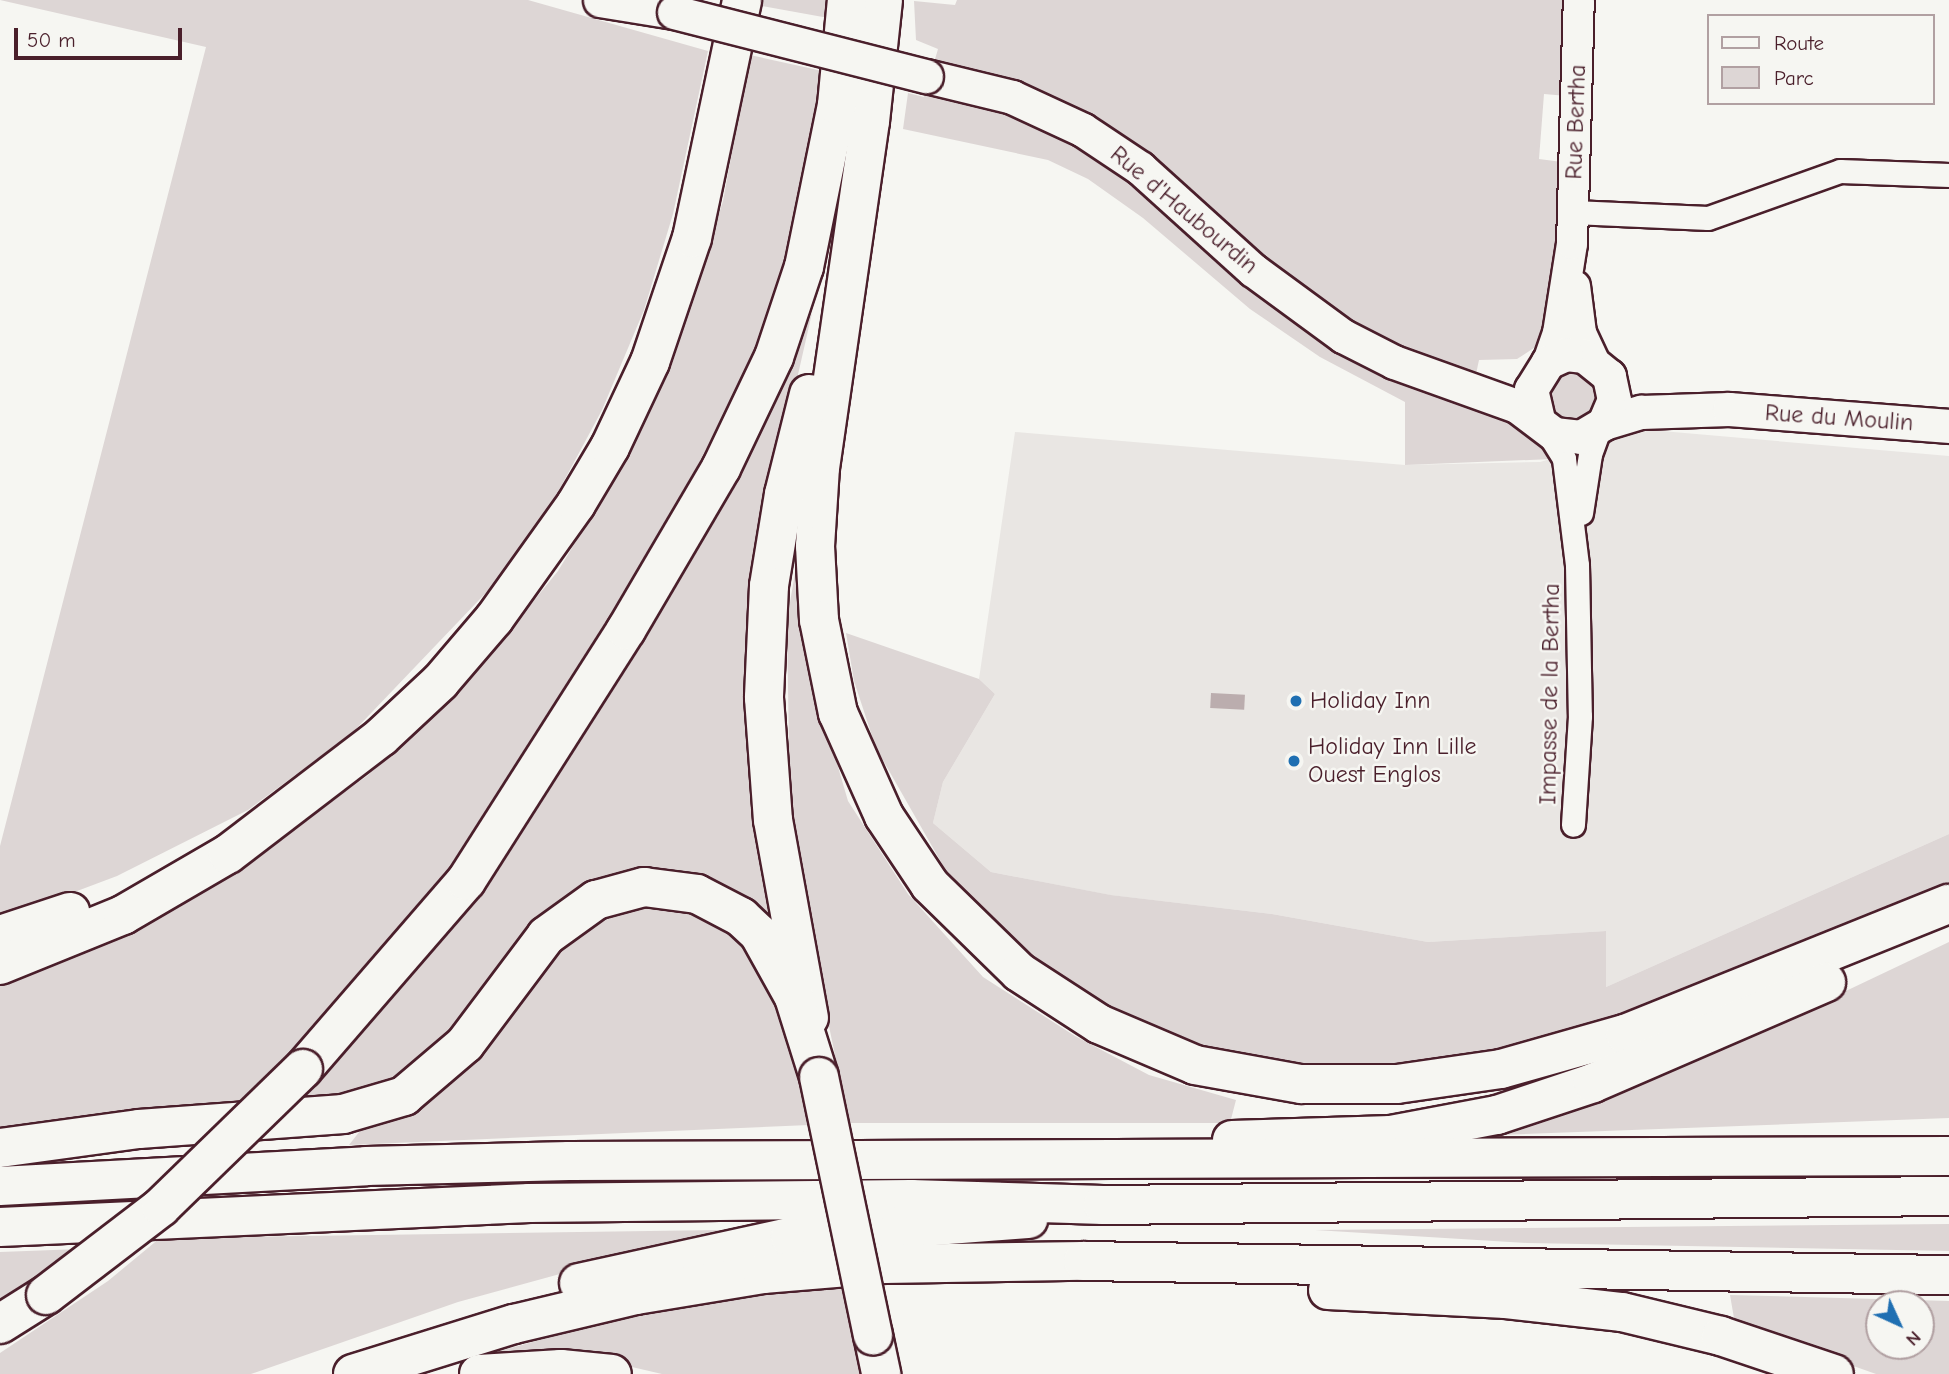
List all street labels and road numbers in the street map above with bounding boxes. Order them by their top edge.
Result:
street label: Rue Bertha [1560,64,1592,180]
street label: Rue d'Haubourdin [1104,140,1264,280]
street label: Rue du Moulin [1764,398,1914,438]
street label: Impasse de la Bertha [1534,583,1566,805]

